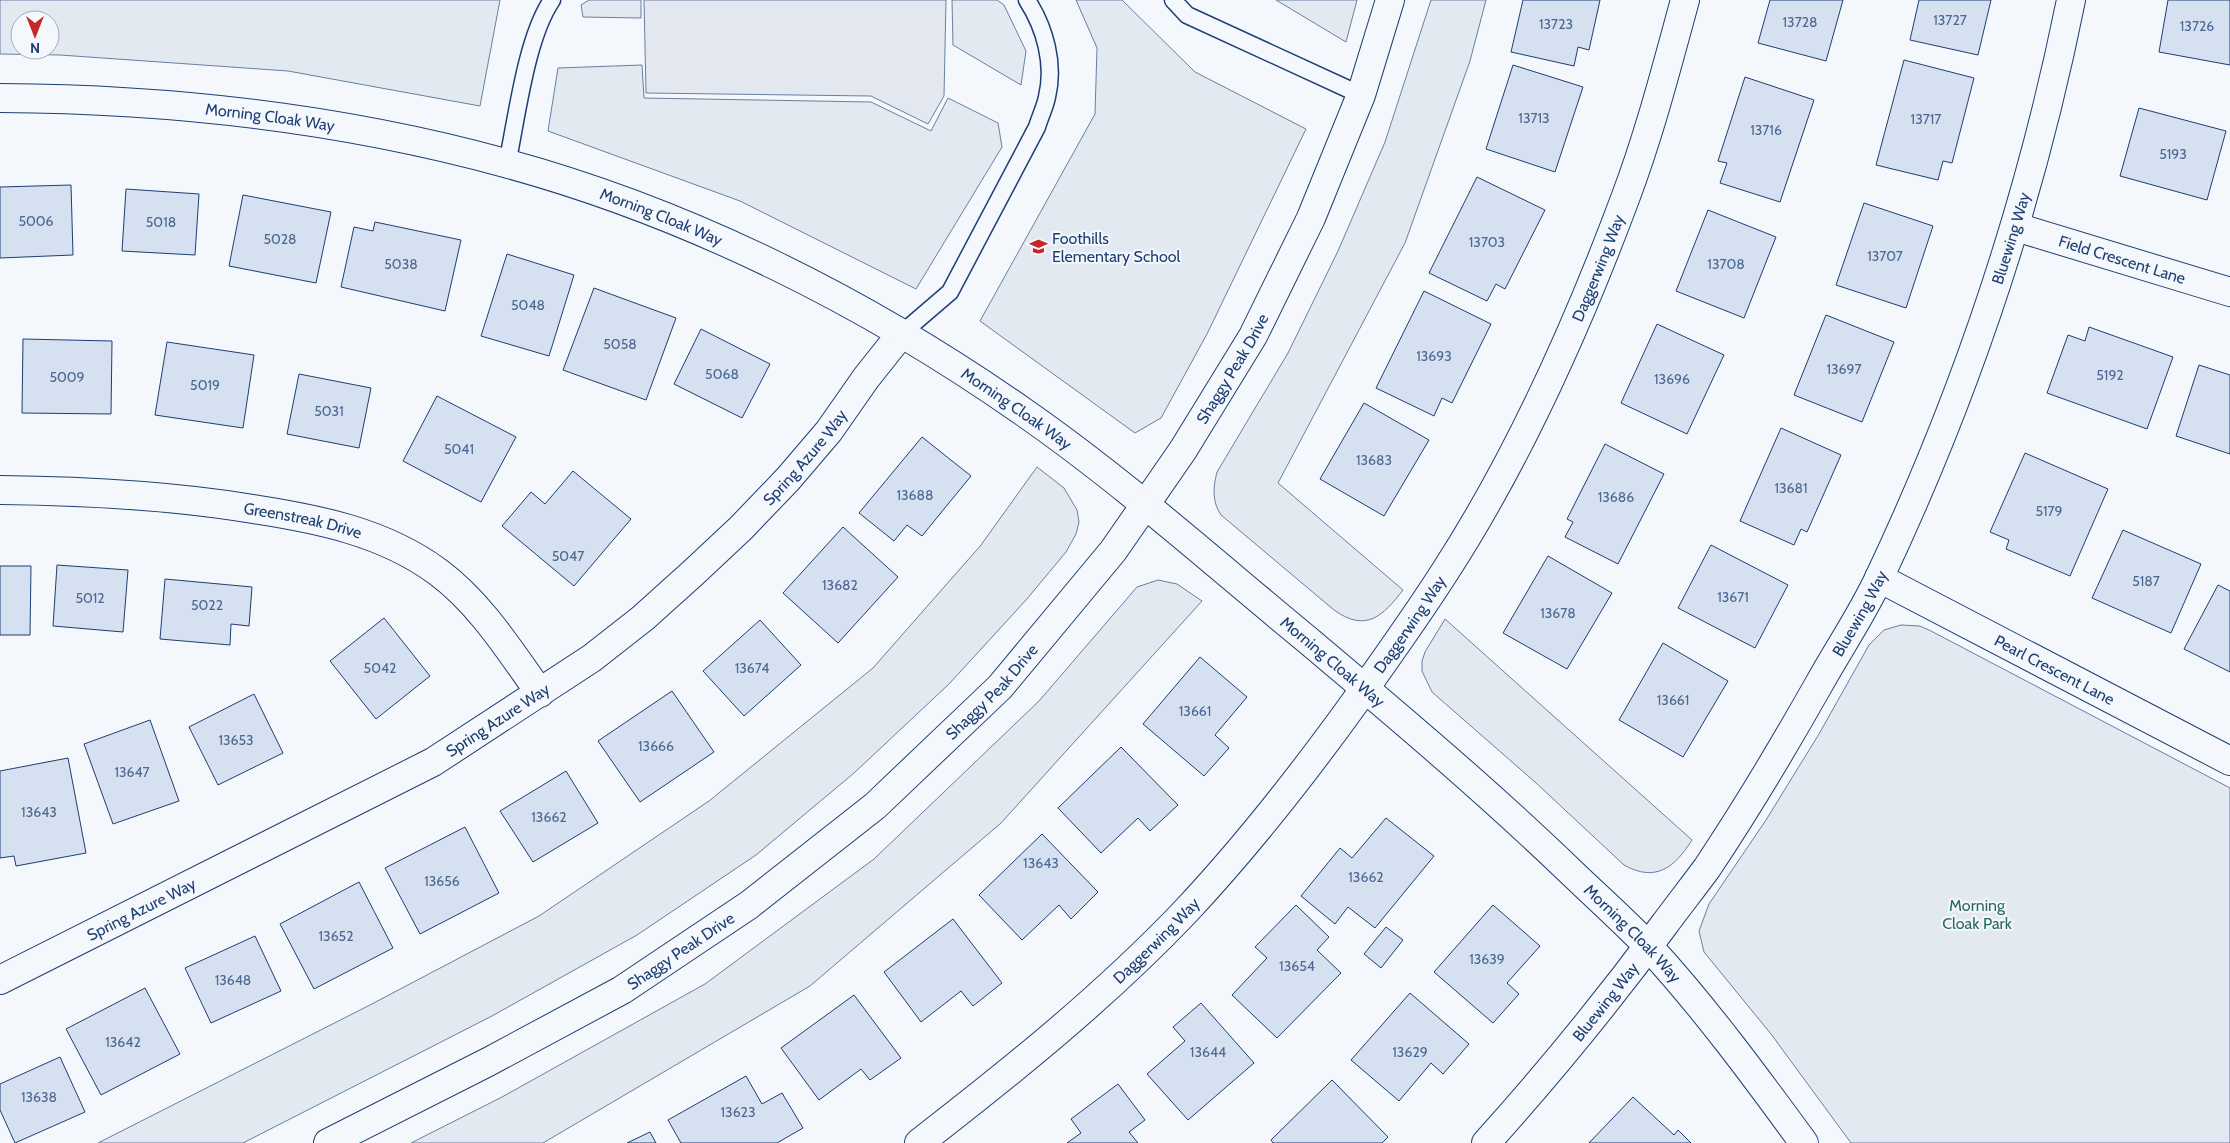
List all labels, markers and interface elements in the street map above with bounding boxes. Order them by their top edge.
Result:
north arrow [10,10,60,60]
house number: 13727 [1933,11,1967,29]
house number: 13728 [1783,13,1818,31]
house number: 13723 [1539,15,1573,33]
house number: 13726 [2180,17,2214,35]
text: N [30,39,40,57]
street label: Morning Cloak Way [205,99,336,135]
house number: 13713 [1518,109,1550,127]
house number: 13717 [1911,110,1941,128]
house number: 13716 [1750,121,1782,139]
house number: 5193 [2159,145,2187,163]
street label: Morning Cloak Way [598,184,726,249]
street label: Bluewing Way [1987,190,2033,287]
house number: 5006 [18,212,54,230]
street label: Daggerwing Way [1568,212,1628,324]
house number: 5018 [146,213,176,231]
place label: Foothills Elementary School [1052,229,1180,266]
house number: 5028 [263,230,297,248]
street label: Field Crescent Lane [2056,231,2188,287]
house number: 13703 [1469,233,1505,251]
school or university icon: Foothills Elementary School [1028,237,1048,257]
house number: 13707 [1867,247,1903,265]
house number: 5038 [384,255,418,273]
house number: 13708 [1707,255,1745,273]
house number: 5048 [511,296,545,314]
street label: Shaggy Peak Drive [1192,310,1272,427]
house number: 5058 [603,335,637,353]
house number: 13693 [1416,347,1452,365]
house number: 13697 [1826,360,1862,378]
street label: Morning Cloak Way [958,363,1076,453]
house number: 5068 [705,365,739,383]
house number: 5192 [2096,366,2124,384]
house number: 5009 [49,368,85,386]
house number: 13696 [1654,370,1690,388]
house number: 5019 [190,376,220,394]
house number: 5031 [314,402,344,420]
street label: Spring Azure Way [759,406,851,509]
house number: 5041 [444,440,474,458]
house number: 13683 [1356,451,1392,469]
house number: 13681 [1774,479,1808,497]
house number: 13688 [896,486,934,504]
house number: 13686 [1598,488,1634,506]
street label: Greenstreak Drive [242,498,364,542]
house number: 5179 [2035,502,2063,520]
house number: 5047 [552,547,584,565]
street label: Bluewing Way [1828,567,1891,660]
street label: Daggerwing Way [1369,572,1449,677]
house number: 5187 [2132,572,2160,590]
house number: 13682 [822,576,858,594]
house number: 13671 [1717,588,1749,606]
house number: 5012 [75,589,105,607]
house number: 5022 [191,596,223,614]
house number: 13678 [1540,604,1576,622]
street label: Morning Cloak Way [1277,612,1389,711]
street label: Pearl Crescent Lane [1991,630,2118,709]
street label: Shaggy Peak Drive [942,640,1041,743]
house number: 5042 [364,659,396,677]
house number: 13674 [735,659,769,677]
street label: Spring Azure Way [442,679,553,760]
house number: 13661 [1657,691,1689,709]
house number: 13661 [1179,702,1211,720]
house number: 13653 [218,731,254,749]
house number: 13666 [638,737,674,755]
house number: 13647 [114,763,150,781]
house number: 13643 [21,803,57,821]
house number: 13662 [531,808,567,826]
house number: 13643 [1023,854,1059,872]
house number: 13662 [1348,868,1384,886]
house number: 13656 [424,872,460,890]
street label: Spring Azure Way [83,874,199,944]
street label: Morning Cloak Way [1580,880,1685,986]
street label: Daggerwing Way [1109,894,1203,987]
park label: Morning Cloak Park [1942,896,2013,933]
street label: Shaggy Peak Drive [623,908,738,993]
house number: 13652 [319,927,354,945]
house number: 13639 [1469,950,1505,968]
house number: 13654 [1279,957,1315,975]
street label: Bluewing Way [1568,958,1642,1045]
house number: 13648 [215,971,251,989]
house number: 13642 [105,1033,141,1051]
house number: 13644 [1190,1043,1226,1061]
house number: 13629 [1392,1043,1428,1061]
house number: 13638 [21,1088,57,1106]
house number: 13623 [721,1103,756,1121]

